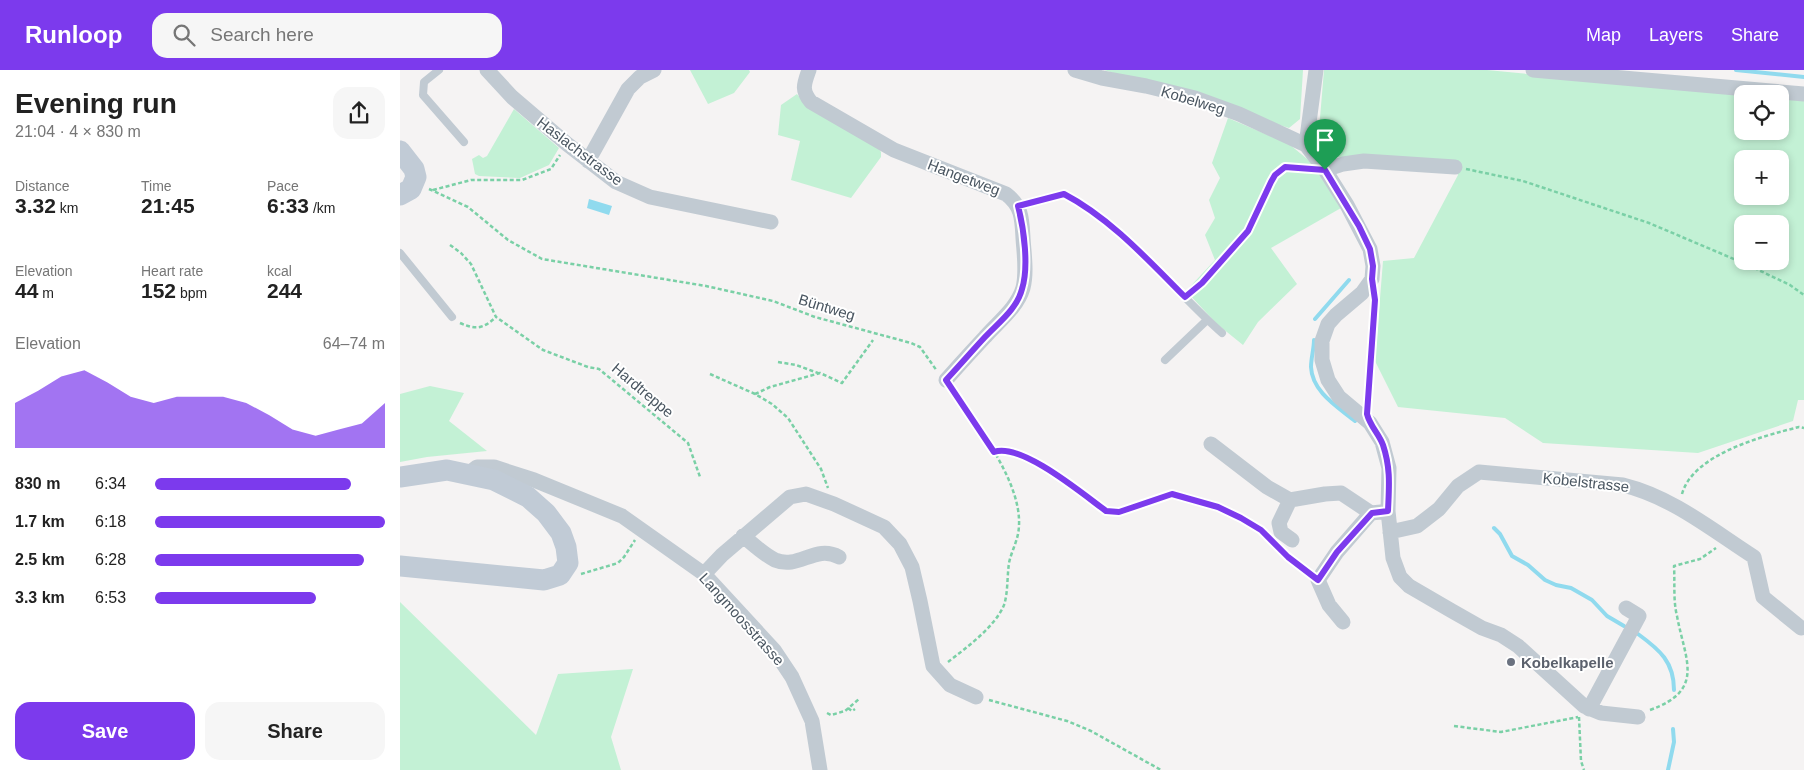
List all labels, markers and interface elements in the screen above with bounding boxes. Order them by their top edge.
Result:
search box [152,13,502,58]
text: Runloop [25,21,122,48]
icon: search [170,21,198,49]
text: Search here [210,24,314,45]
text: Map [1586,25,1621,45]
text: Layers [1649,25,1703,45]
text: Share [1731,25,1779,45]
street label: Kobelweg [1159,82,1227,118]
map controls [1734,85,1789,270]
button: locate [1734,85,1789,140]
button: share [333,87,385,139]
text: Evening run [15,88,177,119]
street label: Haslachstrasse [534,113,626,189]
pin [1304,119,1346,170]
text: 21:04 · 4 × 830 m [15,123,141,140]
icon: arrive [1311,126,1339,154]
button: + [1734,150,1789,205]
street label: Hangetweg [926,155,1002,199]
text: Distance [15,178,69,194]
text: Time [141,178,172,194]
text: Pace [267,178,299,194]
text: 3.32 [15,194,56,217]
text: 21:45 [141,194,195,217]
text: 6:33 [267,194,309,217]
text: km [56,200,78,216]
text: /km [309,200,335,216]
button: − [1734,215,1789,270]
text: Elevation [15,263,73,279]
text: Heart rate [141,263,203,279]
text: kcal [267,263,292,279]
text: 44 [15,279,38,302]
text: 152 [141,279,176,302]
text: 244 [267,279,302,302]
text: m [38,285,54,301]
text: bpm [176,285,207,301]
street label: Büntweg [797,290,857,324]
text: Elevation [15,335,81,352]
text: 64–74 m [323,335,385,352]
street label: Hardtreppe [609,359,677,421]
street label: Kobelstrasse [1542,469,1630,495]
text: 830 m [15,475,60,492]
text: 6:34 [95,475,126,492]
text: 1.7 km [15,513,65,530]
text: 6:18 [95,513,126,530]
text: 2.5 km [15,551,65,568]
text: 6:28 [95,551,126,568]
street label: Langmoosstrasse [696,569,788,669]
text: 3.3 km [15,589,65,606]
text: 6:53 [95,589,126,606]
place label: Kobelkapelle [1521,654,1614,671]
marker: Kobelkapelle [1505,656,1517,668]
button: Save [15,702,195,760]
button: Share [205,702,385,760]

